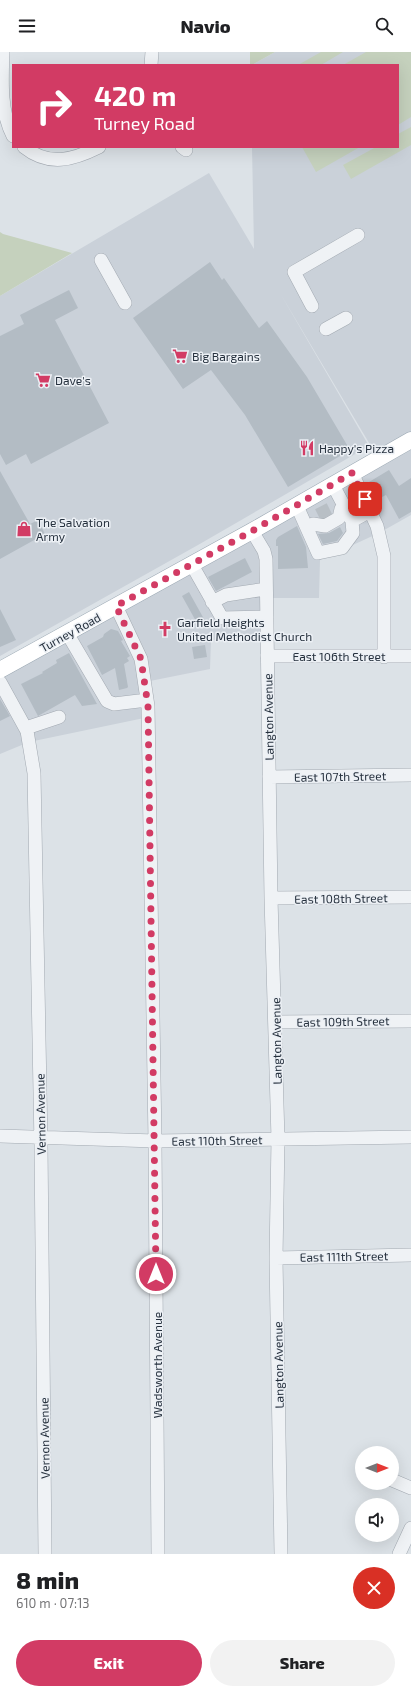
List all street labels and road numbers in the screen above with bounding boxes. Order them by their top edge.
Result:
street label: Turney Road [37,610,103,654]
street label: East 106th Street [292,649,386,663]
street label: Langton Avenue [260,673,276,761]
street label: East 107th Street [294,768,387,784]
street label: East 108th Street [294,890,388,906]
street label: Langton Avenue [268,997,284,1085]
street label: East 109th Street [296,1013,390,1029]
street label: Vernon Avenue [32,1073,48,1155]
street label: East 110th Street [171,1132,263,1148]
street label: East 111th Street [300,1248,389,1264]
street label: Wadsworth Avenue [150,1312,164,1418]
street label: Langton Avenue [270,1321,286,1409]
street label: Vernon Avenue [36,1397,52,1479]

